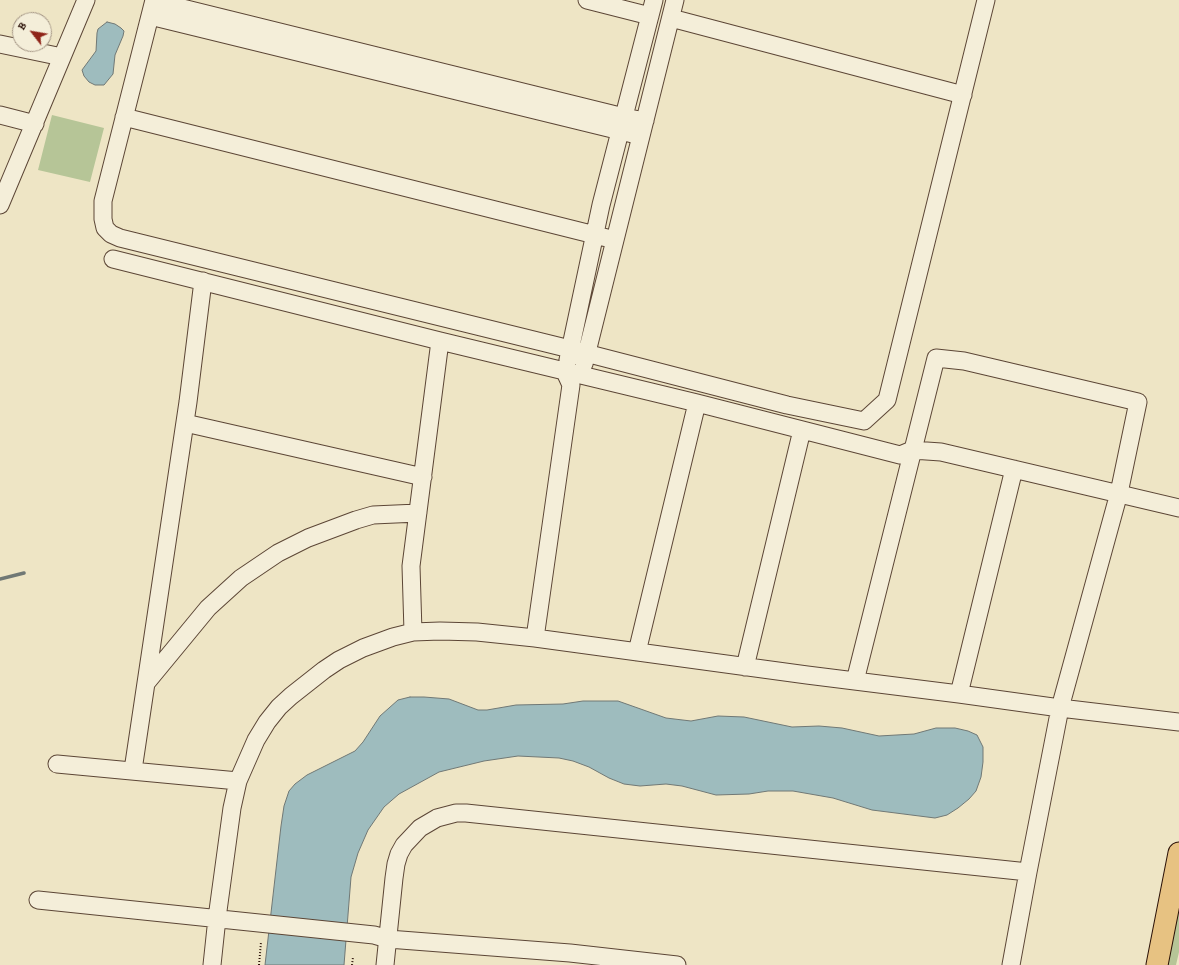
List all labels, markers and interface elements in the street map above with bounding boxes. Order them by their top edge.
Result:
north arrow [12,12,52,52]
text: B [14,19,30,33]

